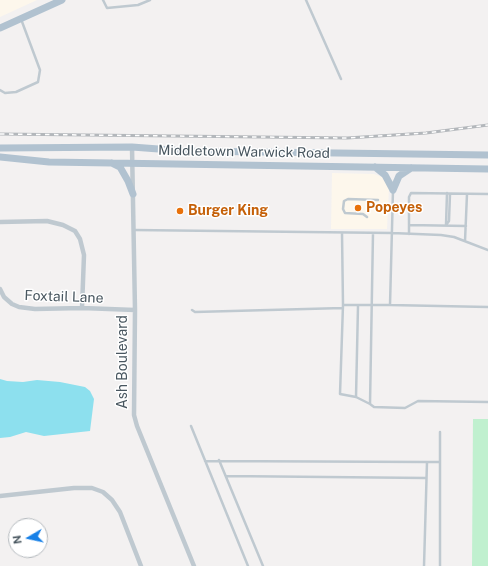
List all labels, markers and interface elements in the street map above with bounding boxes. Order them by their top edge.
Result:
street label: Middletown Warwick Road [158,142,330,162]
place label: Popeyes [366,200,422,216]
place label: Burger King [188,203,268,219]
marker: Popeyes [353,203,363,213]
marker: Burger King [175,206,185,216]
street label: Foxtail Lane [24,287,104,307]
street label: Ash Boulevard [115,315,131,409]
north arrow [8,518,48,558]
text: N [11,535,24,545]

